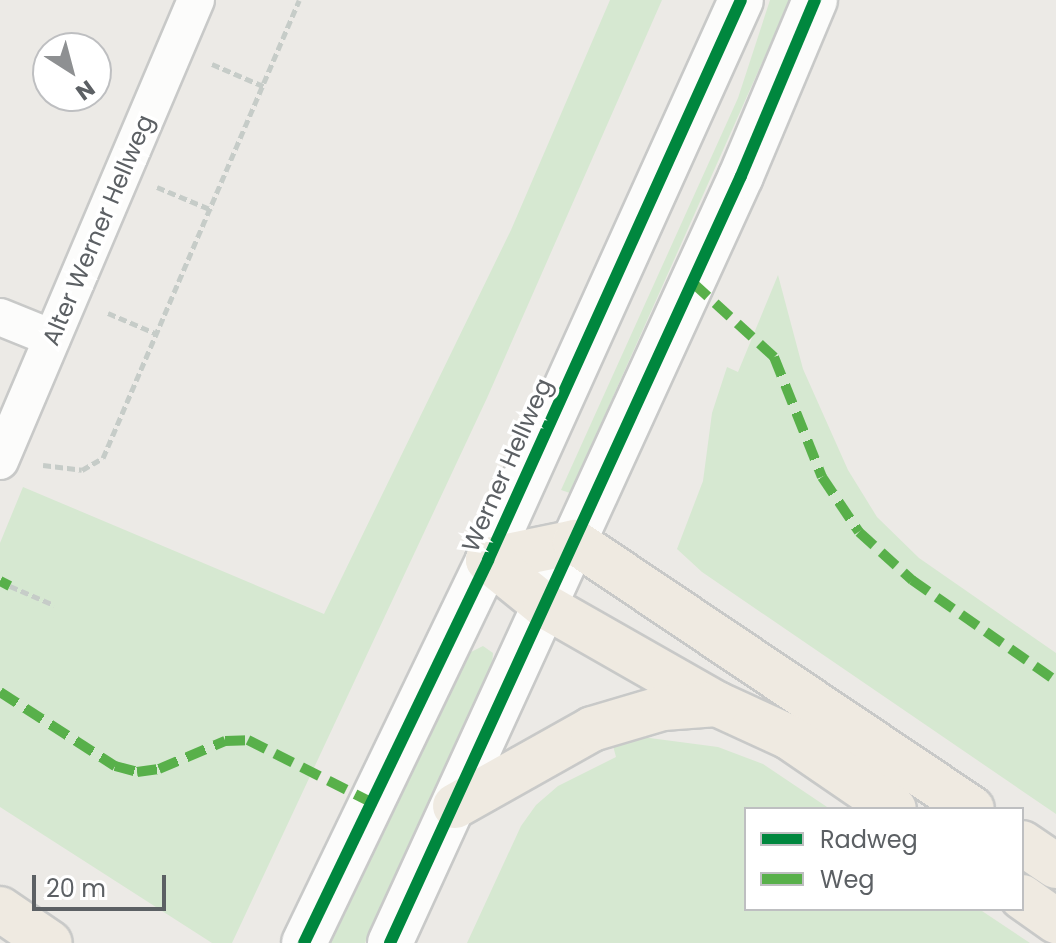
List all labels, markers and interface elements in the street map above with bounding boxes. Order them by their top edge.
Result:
north arrow [32,32,112,112]
text: N [69,73,101,108]
street label: Alter Werner Hellweg [36,110,160,350]
street label: Werner Hellweg [456,374,558,556]
legend [744,807,1024,911]
text: Radweg [820,823,918,856]
scale bar [36,859,170,909]
text: Weg [820,863,875,896]
text: 20 m [46,872,106,905]

